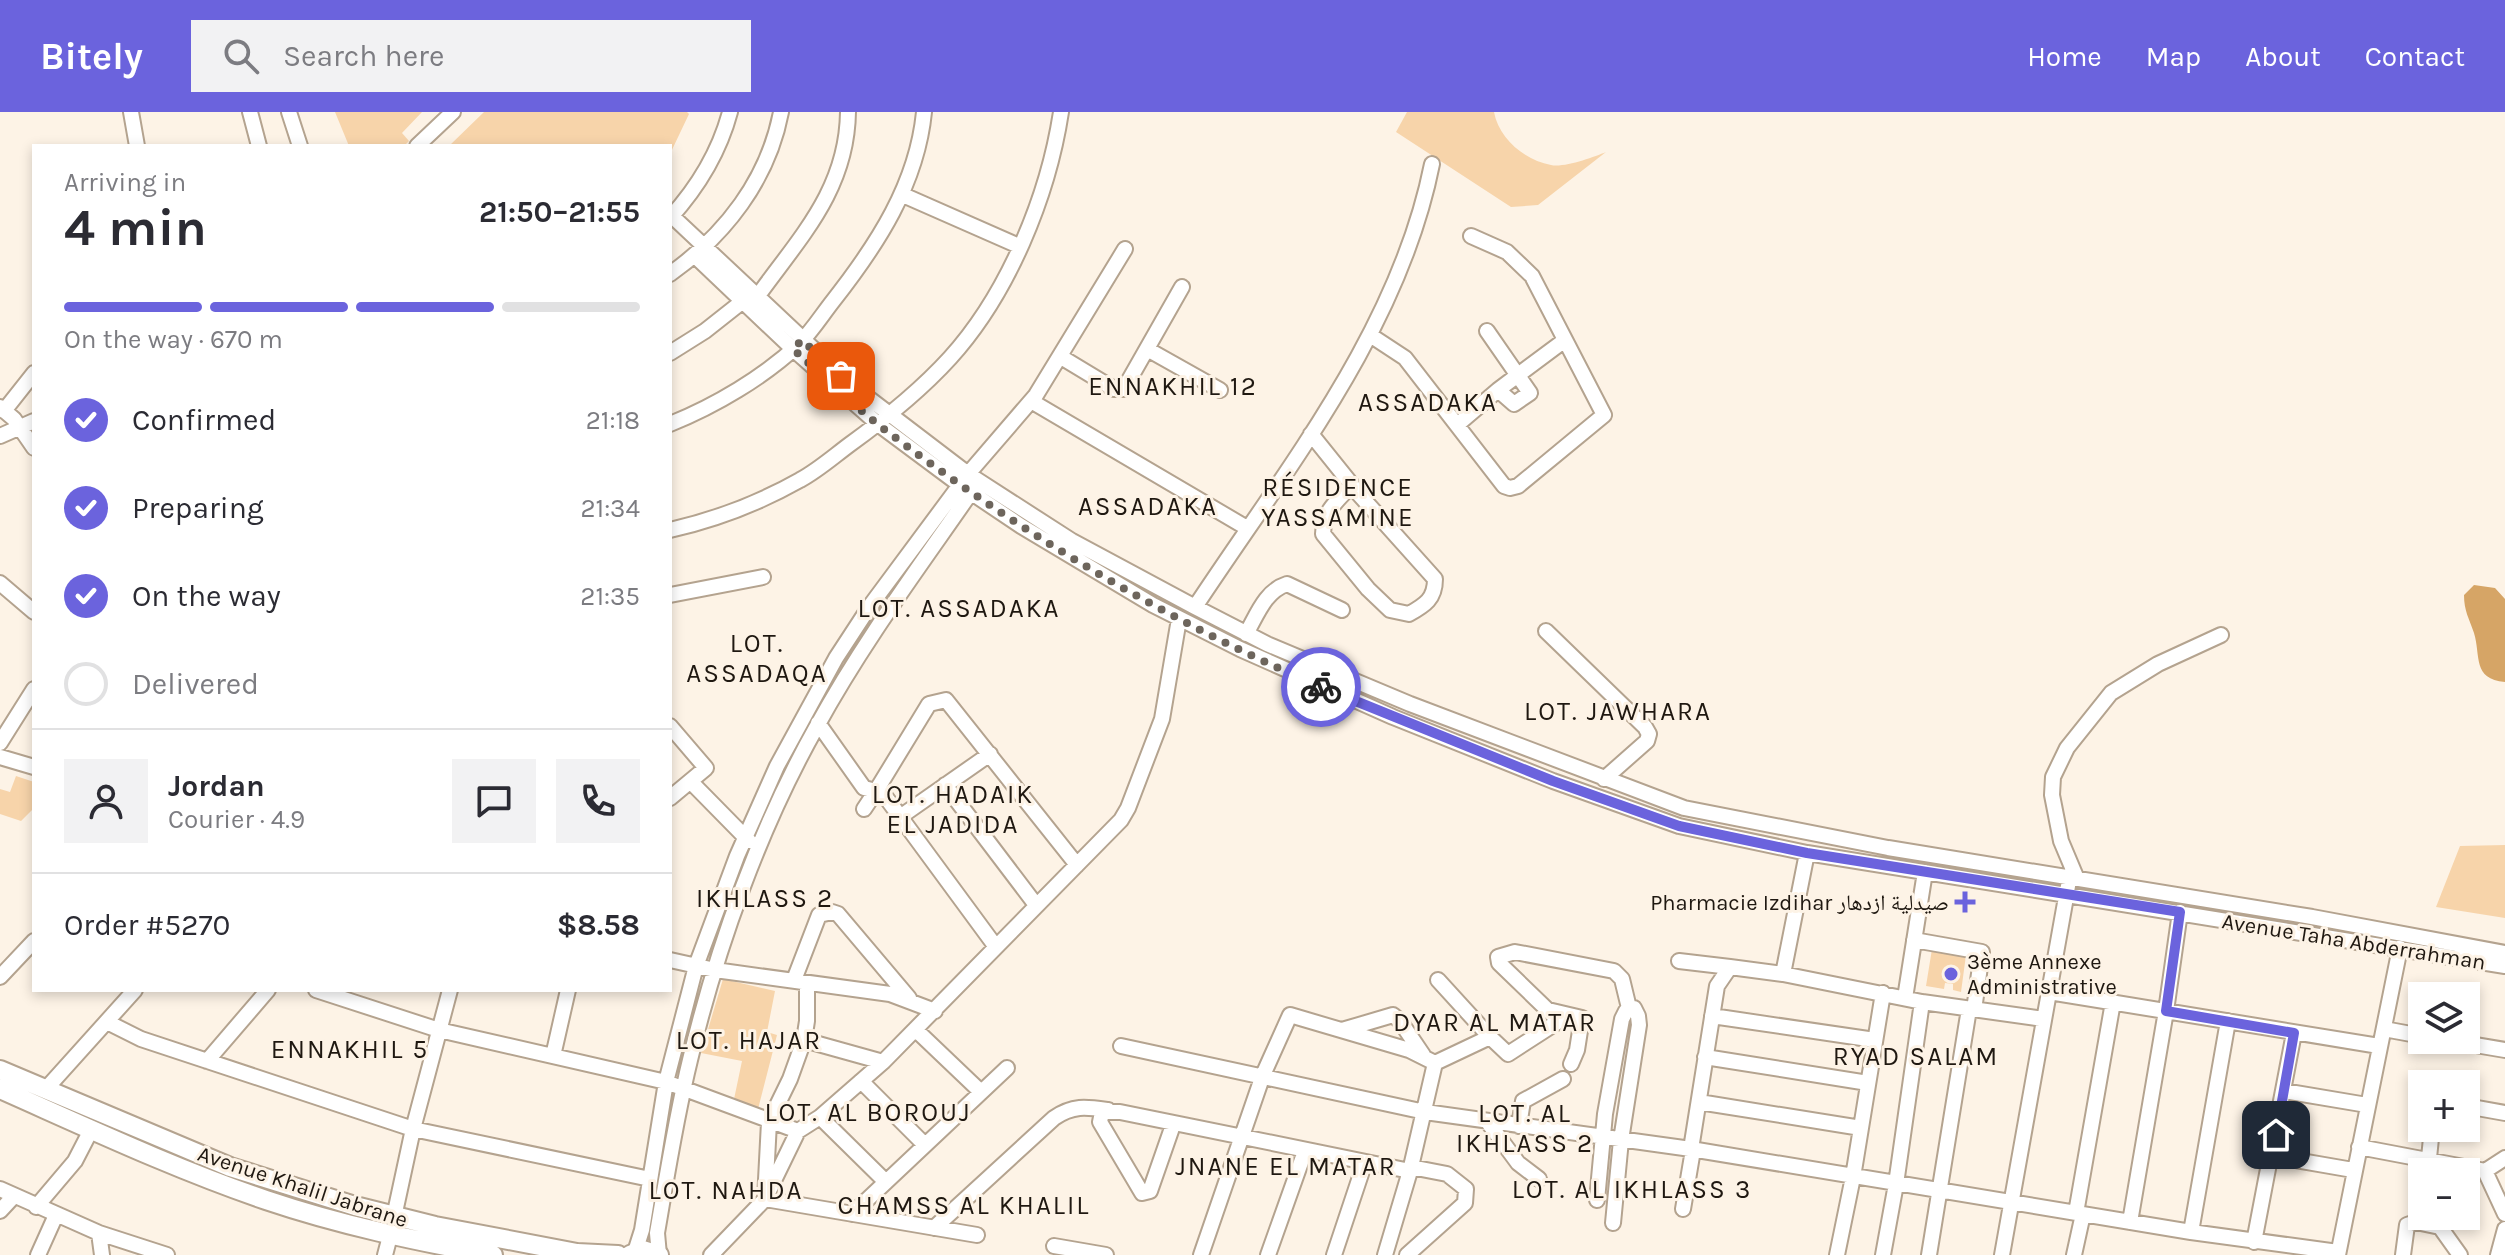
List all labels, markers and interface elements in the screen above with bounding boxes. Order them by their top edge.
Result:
search box [191,20,751,92]
text: Bitely [40,34,143,79]
icon: search [219,34,263,78]
text: Search here [283,38,444,74]
text: Home [2027,40,2102,73]
text: Map [2146,40,2201,73]
text: About [2245,40,2321,73]
text: Contact [2365,40,2465,73]
text: Arriving in [64,167,186,198]
text: 21:50–21:55 [479,194,640,230]
text: 4 min [64,197,207,258]
text: On the way · 670 m [64,324,283,355]
pin [807,342,875,410]
icon: bag [819,354,863,398]
district label: ENNAKHIL 12 [1088,371,1258,402]
district label: ASSADAKA [1358,387,1498,418]
icon: check [64,398,108,442]
text: Confirmed [132,402,276,438]
text: 21:18 [586,405,640,436]
district label: RÉSIDENCE YASSAMINE [1261,471,1415,533]
icon: check [64,486,108,530]
text: Preparing [132,490,264,526]
district label: ASSADAKA [1078,491,1218,522]
text: 21:34 [580,493,640,524]
icon: check [64,574,108,618]
text: On the way [132,578,281,614]
text: 21:35 [580,581,640,612]
district label: LOT. ASSADAKA [858,593,1060,624]
district label: LOT. ASSADAQA [686,628,828,689]
courier [1281,647,1361,727]
icon: bike [1299,665,1343,709]
text: Delivered [132,666,259,702]
district label: LOT. JAWHARA [1524,696,1712,727]
button: person [64,759,148,843]
button: chat [452,759,536,843]
button: phone [556,759,640,843]
text: Jordan [168,768,265,804]
district label: LOT. HADAIK EL JADIDA [872,779,1034,840]
text: Courier · 4.9 [168,804,305,835]
district label: IKHLASS 2 [696,883,834,914]
place label: Pharmacie Izdihar صيدلية ازدهار [1650,890,1949,916]
marker: Pharmacie Izdihar صيدلية ازدهار [1956,893,1974,911]
text: Order #5270 [64,907,230,943]
text: $8.58 [557,907,640,943]
street label: Avenue Taha Abderrahman [2220,908,2488,976]
place label: 3ème Annexe Administrative [1967,949,2117,1000]
marker: 3ème Annexe Administrative [1942,965,1960,983]
map controls [2408,982,2480,1230]
button: layers [2408,982,2480,1054]
district label: DYAR AL MATAR [1393,1007,1597,1038]
district label: LOT. HAJAR [676,1025,822,1056]
district label: ENNAKHIL 5 [271,1034,429,1065]
district label: RYAD SALAM [1833,1041,1999,1072]
button: + [2408,1070,2480,1142]
district label: LOT. AL BOROUJ [764,1097,972,1128]
district label: LOT. AL IKHLASS 2 [1456,1098,1594,1159]
pin [2242,1101,2310,1169]
icon: home [2254,1113,2298,1157]
street label: Avenue Khalil Jabrane [194,1141,411,1233]
district label: JNANE EL MATAR [1175,1151,1397,1182]
button: − [2408,1158,2480,1230]
district label: LOT. AL IKHLASS 3 [1512,1174,1752,1205]
district label: LOT. NAHDA [649,1175,803,1206]
district label: CHAMSS AL KHALIL [838,1190,1090,1221]

